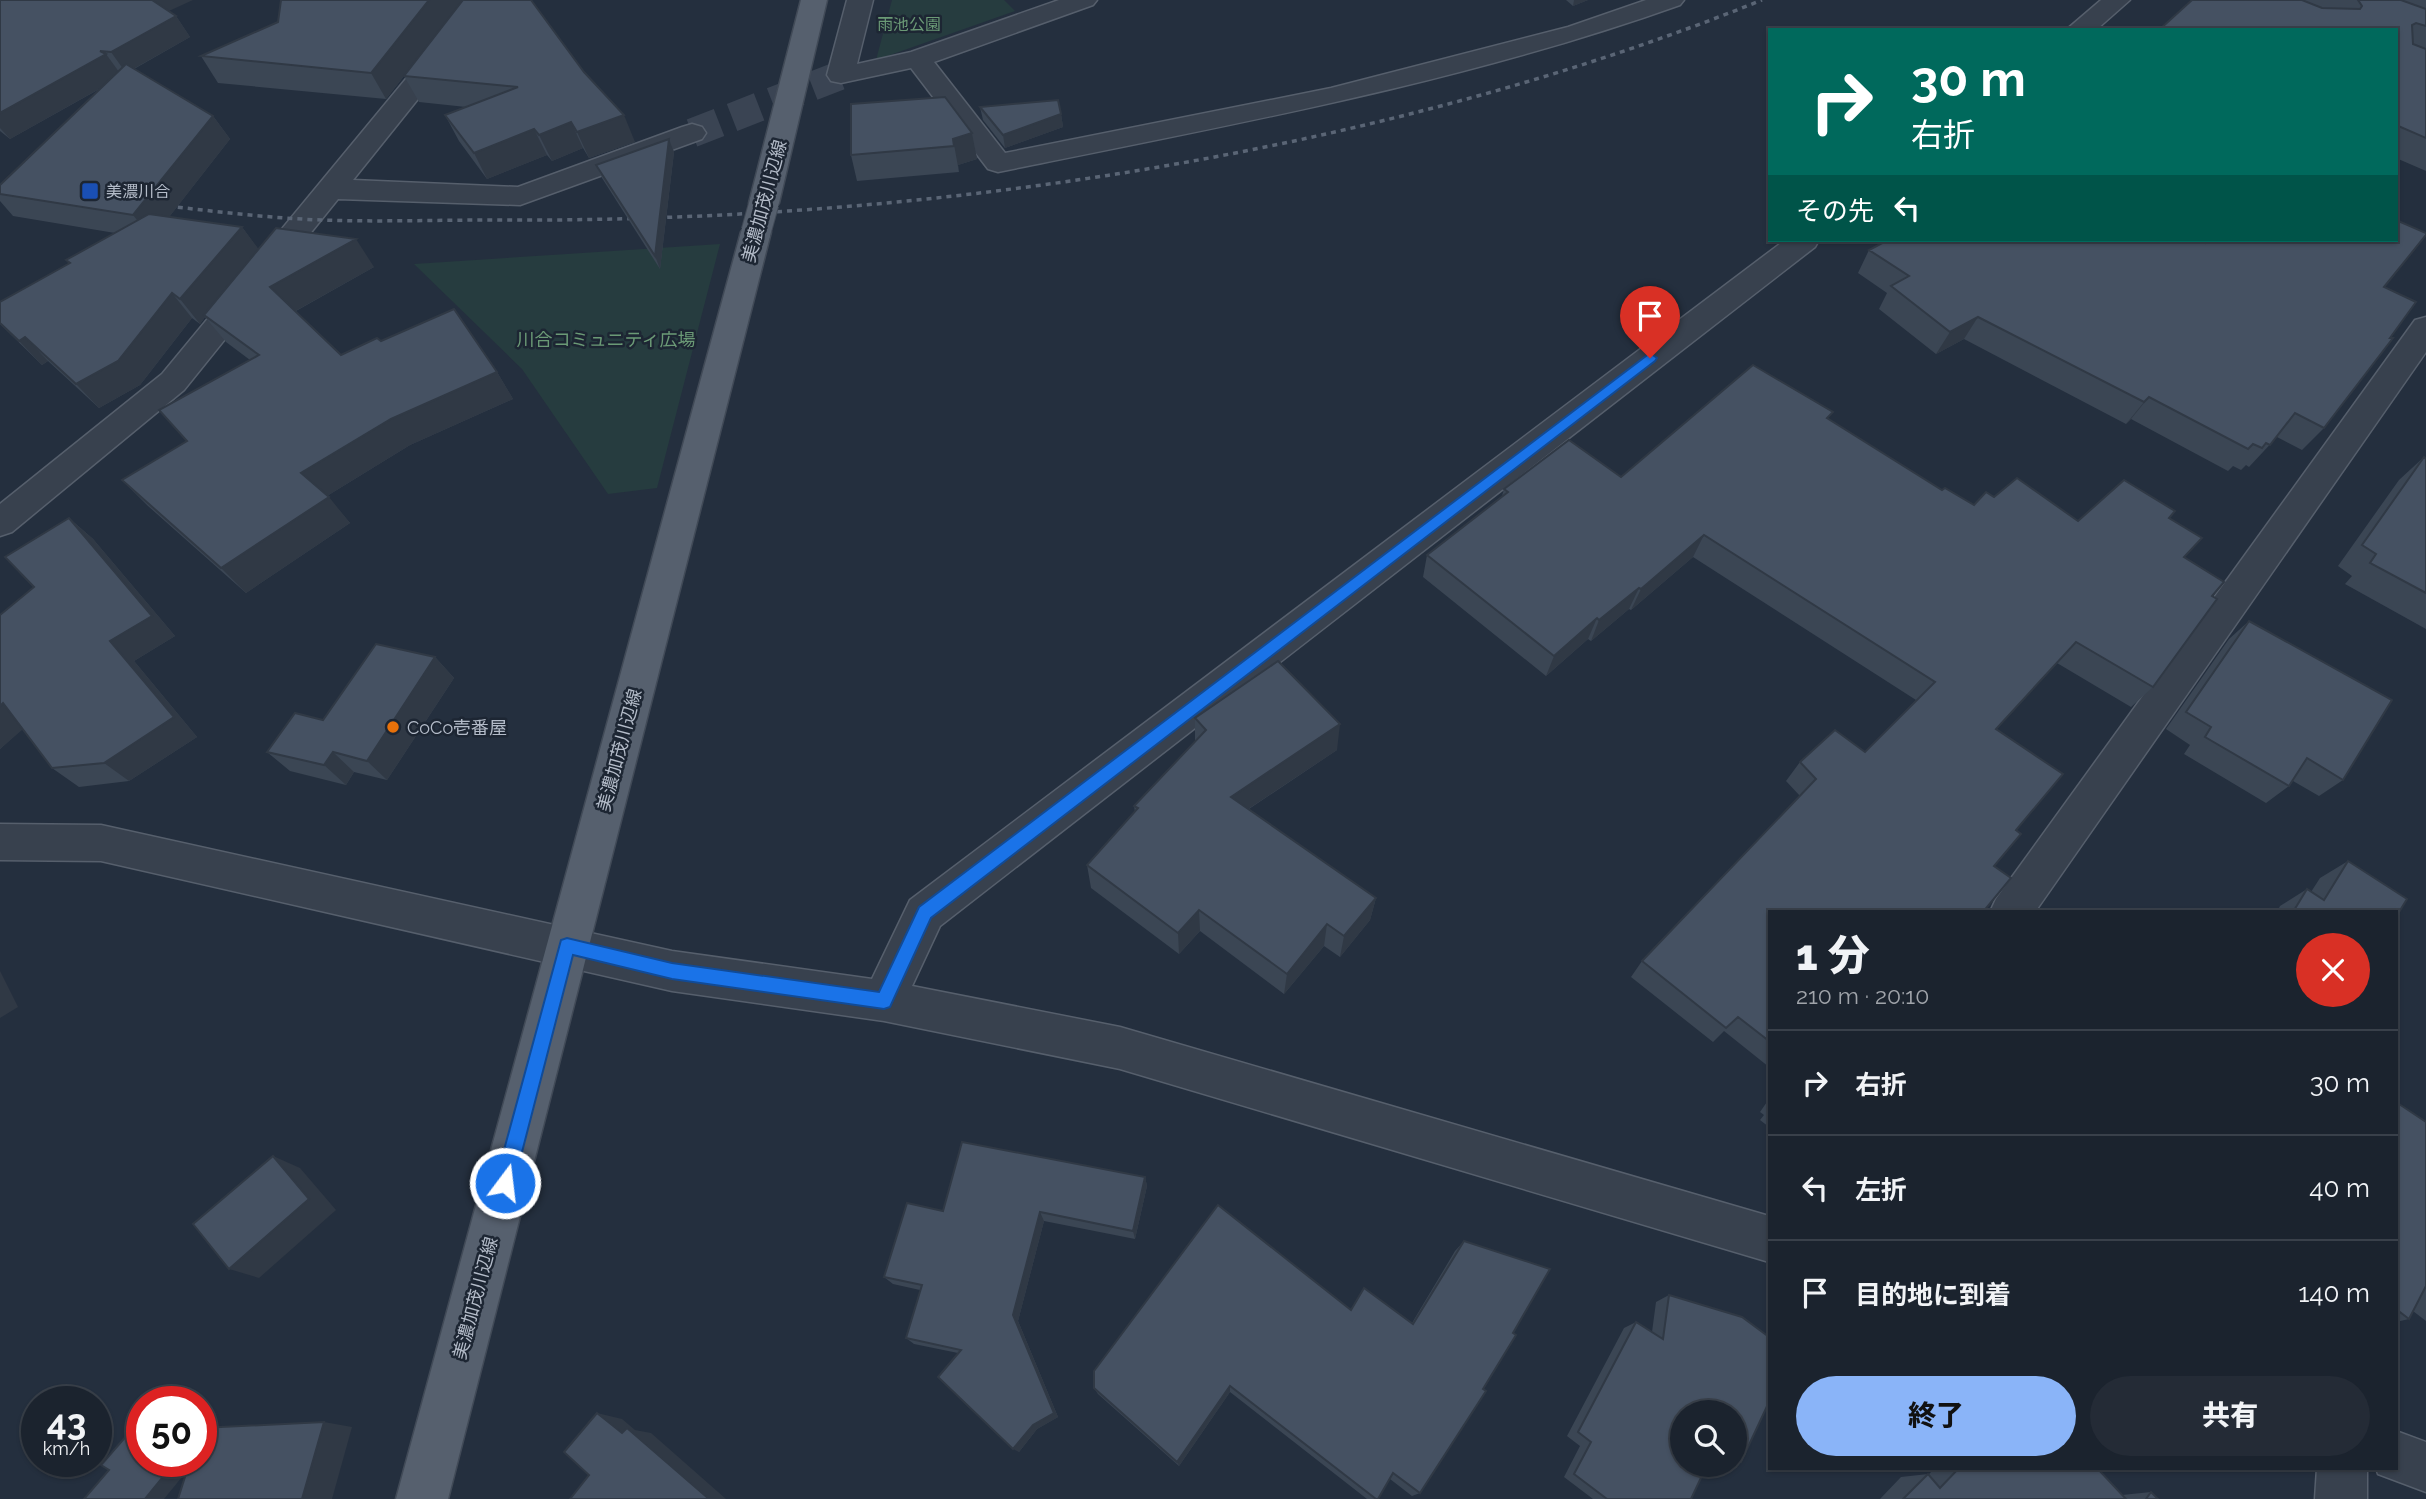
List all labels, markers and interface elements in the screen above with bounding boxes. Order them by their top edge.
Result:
park label: 雨池公園 [877,15,941,34]
text: 30 m [1911,50,2026,107]
icon: right [1796,56,1887,147]
text: 右折 [1911,116,1975,153]
street label: 美濃加茂川辺線 [738,137,790,265]
marker: 美濃川合 [80,181,100,201]
place label: 美濃川合 [106,182,170,201]
icon: left [1888,189,1926,227]
text: その先 [1796,196,1874,226]
pin [1620,286,1680,358]
icon: arrive [1631,297,1669,335]
park label: 川合コミュニティ広場 [517,329,695,350]
street label: 美濃加茂川辺線 [593,686,645,814]
place label: CoCo壱番屋 [407,717,507,738]
marker: CoCo壱番屋 [385,719,401,735]
text: 1 分 [1796,931,1870,980]
button: close [2296,933,2370,1007]
text: 210 m · 20:10 [1796,982,1929,1009]
icon: right [1796,1064,1834,1102]
text: 30 m [2310,1068,2370,1098]
text: 右折 [1855,1070,1907,1100]
position arrow [468,1146,542,1220]
icon: left [1796,1169,1834,1207]
text: 40 m [2309,1173,2370,1203]
text: 左折 [1855,1175,1907,1205]
street label: 美濃加茂川辺線 [449,1234,501,1362]
icon: arrive [1796,1274,1834,1312]
text: 140 m [2298,1278,2370,1308]
text: 目的地に到着 [1855,1280,2011,1310]
button: 終了 [1796,1376,2076,1456]
button: 共有 [2090,1376,2370,1456]
speed limit sign: 50 [126,1386,217,1477]
map controls [1670,1400,1747,1477]
button: search [1670,1400,1747,1477]
text: 43 [47,1402,86,1443]
text: km/h [43,1438,90,1459]

